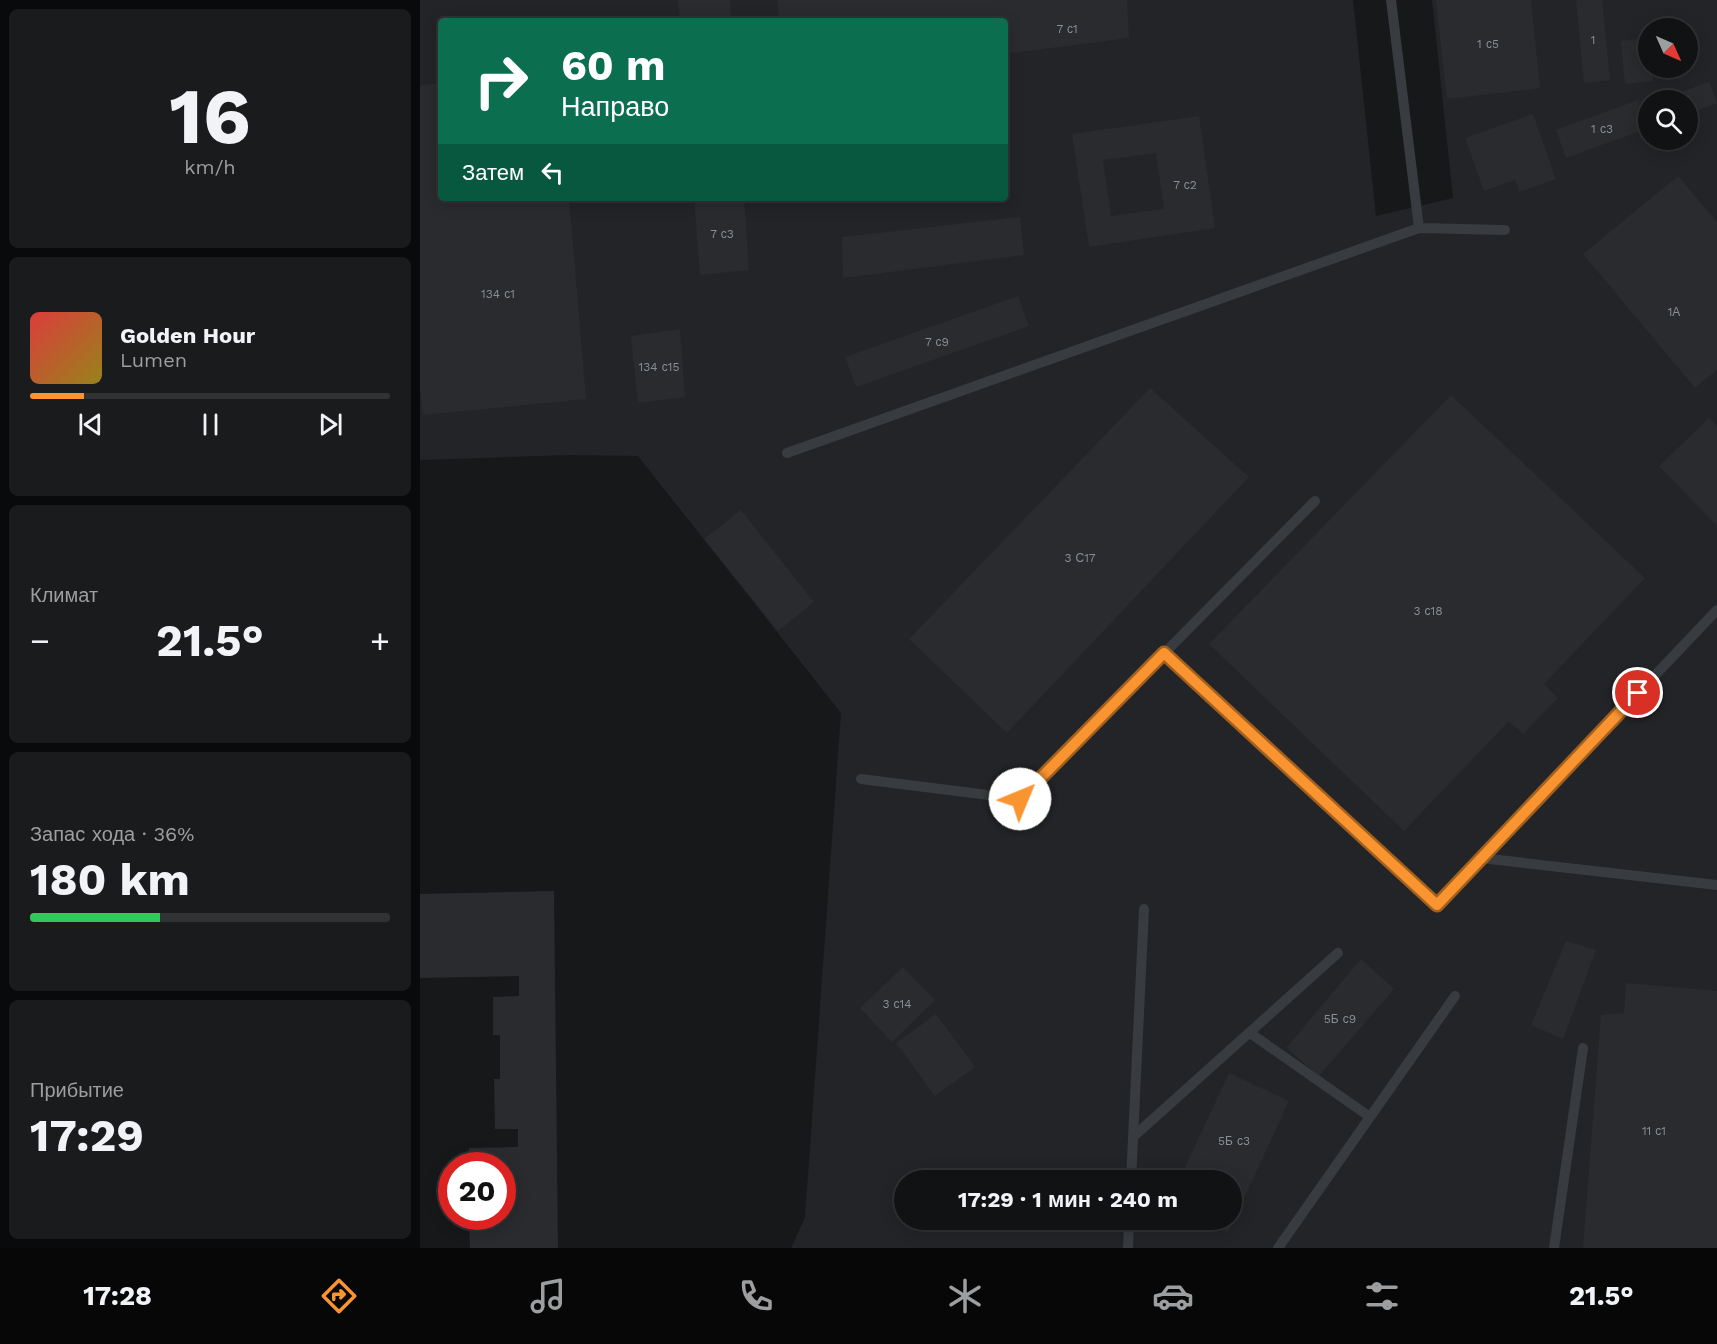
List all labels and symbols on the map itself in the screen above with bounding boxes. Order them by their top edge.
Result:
north arrow [1638,18,1698,78]
house number: 7 с1 [1056,22,1078,36]
house number: 1 [1591,33,1595,47]
house number: 1 с5 [1477,37,1499,51]
house number: 1 с3 [1591,122,1613,136]
house number: 7 с2 [1173,178,1197,192]
house number: 7 с3 [710,227,734,241]
house number: 134 с1 [481,287,515,301]
house number: 1А [1668,305,1680,319]
house number: 7 с9 [925,335,949,349]
house number: 134 с15 [639,360,679,374]
house number: 3 С17 [1064,551,1096,565]
house number: 3 с18 [1413,604,1443,618]
pin [1612,667,1663,718]
position arrow [988,767,1052,831]
house number: 3 с14 [882,997,912,1011]
house number: 5Б с9 [1324,1012,1356,1026]
house number: 11 с1 [1642,1124,1666,1138]
house number: 5Б с3 [1218,1134,1250,1148]
speed limit sign: 20 [438,1152,516,1230]

